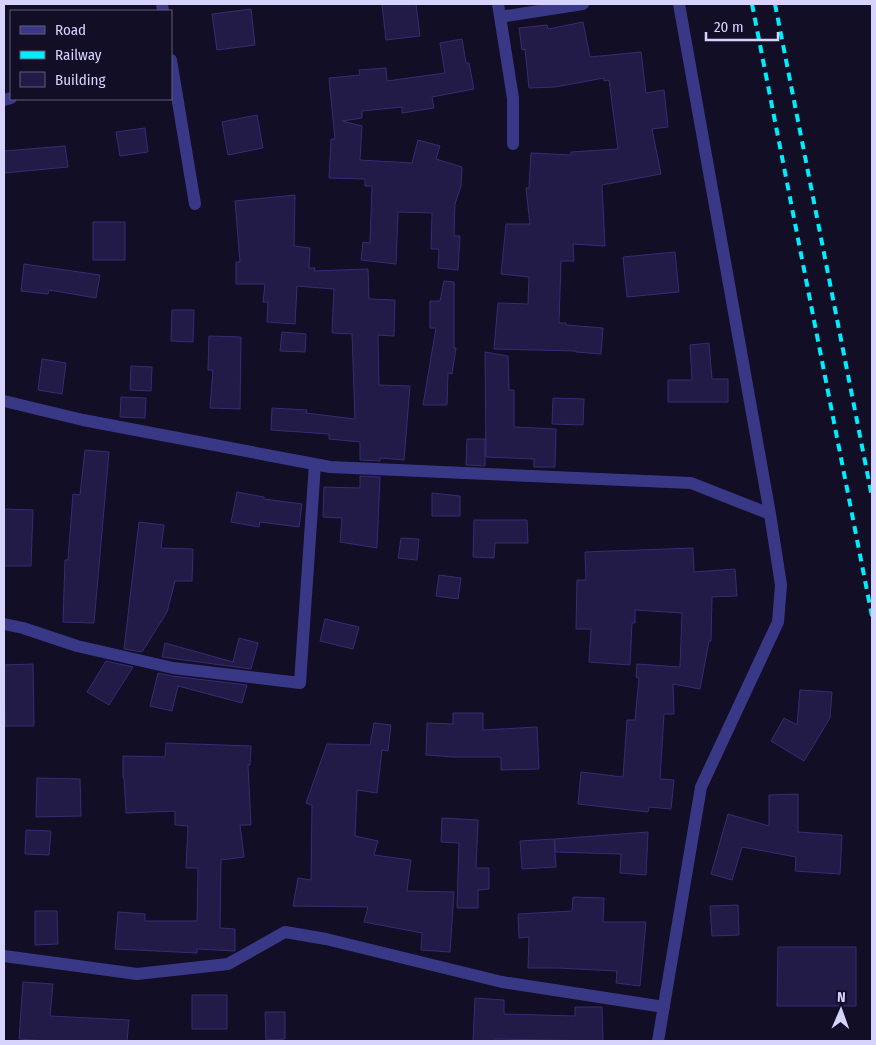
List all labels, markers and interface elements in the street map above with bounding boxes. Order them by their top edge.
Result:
legend [10,10,172,100]
scale bar [706,10,778,42]
text: 20 m [714,18,744,36]
text: Road [55,21,86,39]
text: Railway [55,46,102,64]
text: Building [55,71,106,89]
north arrow [816,985,866,1035]
text: N [837,989,846,1006]

